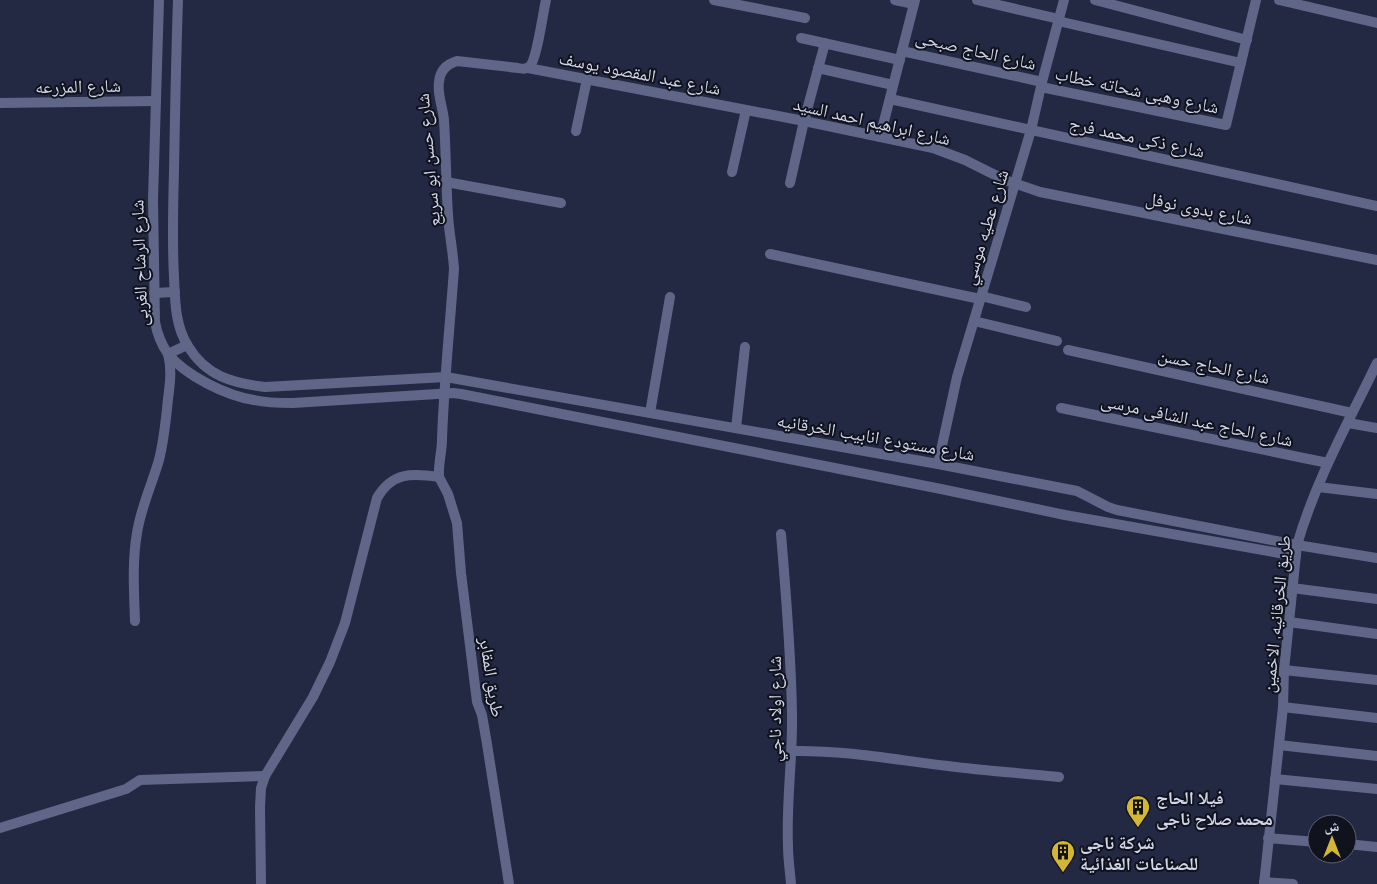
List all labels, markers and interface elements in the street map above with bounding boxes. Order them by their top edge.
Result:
street label: شارع الحاج صبحى [913,26,1038,76]
street label: شارع عبد المقصود يوسف [557,47,723,100]
street label: شارع وهبى شحاته خطاب [1053,62,1221,119]
street label: شارع المزرعه [35,75,121,98]
street label: شارع حسن ابو سريع [412,92,446,227]
street label: شارع ابراهيم احمد السيد [791,93,953,151]
street label: شارع ذكى محمد فرج [1067,112,1207,164]
street label: شارع عطيه موسي [958,167,1017,288]
street label: شارع بدوى نوفل [1144,187,1254,230]
street label: شارع الرشاح الغربى [126,199,154,327]
street label: شارع الحاج حسن [1156,344,1272,390]
street label: شارع الحاج عبد الشافى مرسى [1099,389,1295,453]
street label: شارع مستودع انابيب الخرقانيه [775,409,976,466]
street label: طريق الخرقانيه, الاخمين [1257,534,1296,694]
street label: طريق المقابر [474,634,509,719]
street label: شارع اولاد ناجي [764,656,789,762]
place label: فيلا الحاج محمد صلاح ناجى [1156,787,1273,830]
building icon: فيلا الحاج محمد صلاح ناجى [1125,794,1151,828]
north arrow [1307,814,1357,864]
text: ش [1325,818,1340,835]
place label: شركة ناجى للصناعات الغذائية [1080,832,1198,874]
building icon: شركة ناجى للصناعات الغذائية [1050,839,1076,873]

